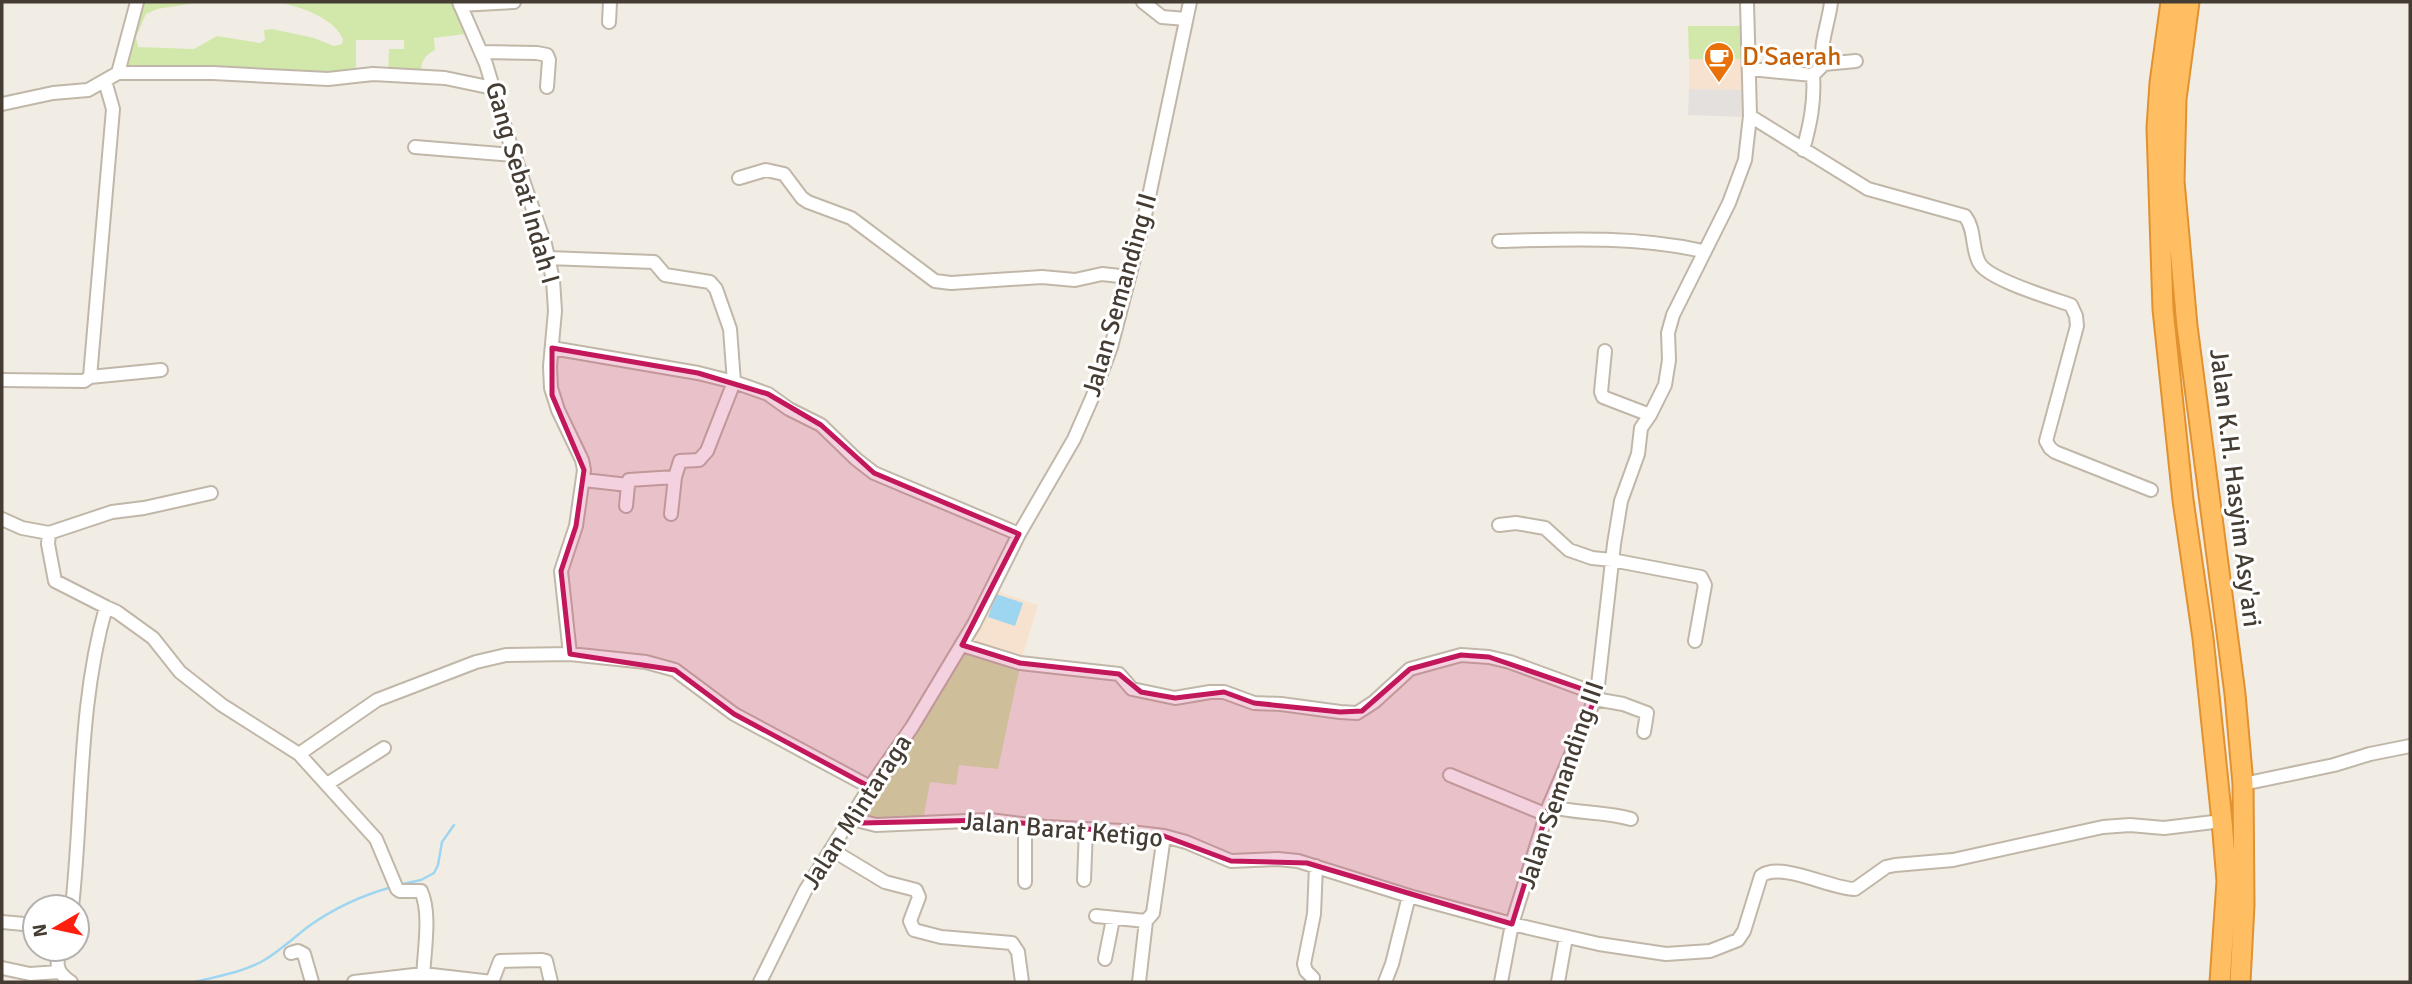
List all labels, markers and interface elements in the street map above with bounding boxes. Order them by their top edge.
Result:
cafe icon: D'Saerah [1702,40,1736,84]
place label: D'Saerah [1742,41,1841,73]
street label: Gang Sebat Indah I [478,78,566,288]
street label: Jalan Semanding II [1076,190,1164,400]
street label: Jalan K.H. Hasyim Asy'ari [2202,347,2268,629]
street label: Jalan Semanding III [1510,677,1612,893]
street label: Jalan Mintaraga [795,728,919,896]
street label: Jalan Barat Ketigo [960,805,1164,855]
north arrow [21,893,91,963]
text: N [27,922,53,939]

